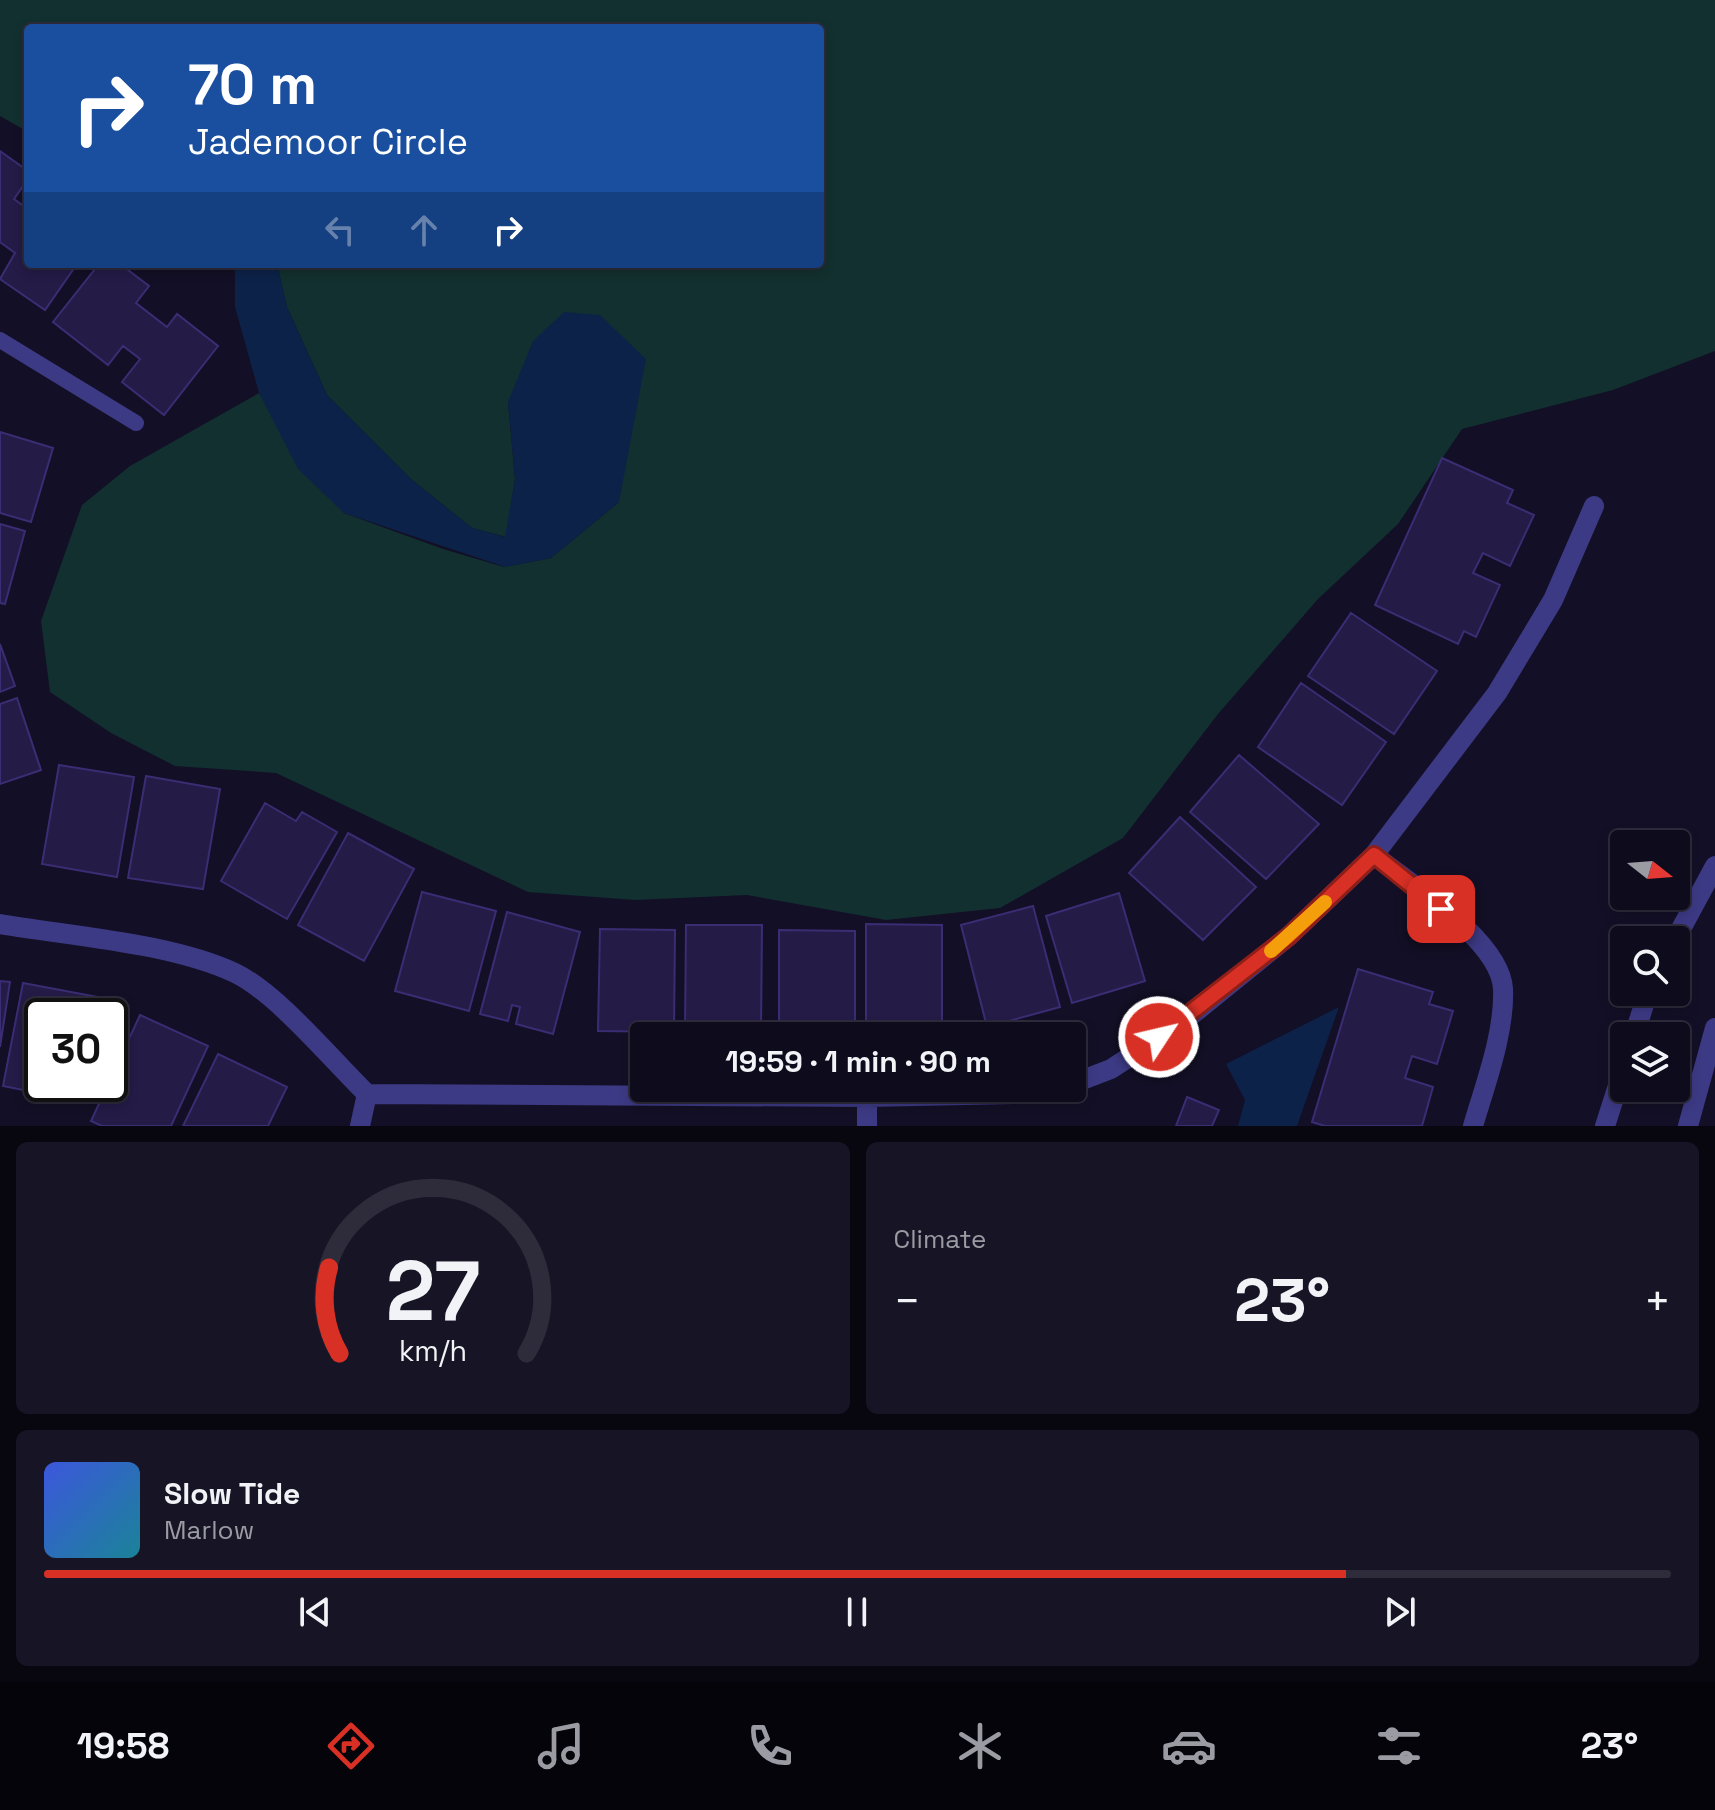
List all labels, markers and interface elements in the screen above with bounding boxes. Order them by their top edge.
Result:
text: 70 m [188,49,317,120]
icon: right [56,56,160,160]
text: Jademoor Circle [188,119,468,165]
icon: left [318,208,362,252]
icon: ahead [402,208,446,252]
icon: right [486,208,530,252]
north arrow [1610,830,1690,910]
map controls [1610,830,1690,1102]
pin [1407,875,1475,943]
icon: arrive [1419,887,1463,931]
button: search [1610,926,1690,1006]
position arrow [1117,995,1201,1079]
speed limit sign: 30 [24,998,128,1102]
button: layers [1610,1022,1690,1102]
text: 19:59 · 1 min · 90 m [725,1042,991,1081]
text: Climate [894,1222,986,1256]
text: 27 [385,1238,480,1344]
text: 23° [1234,1262,1330,1339]
text: − [894,1273,921,1329]
text: + [1644,1273,1671,1329]
text: km/h [399,1333,467,1369]
text: Slow Tide [164,1474,300,1513]
text: Marlow [164,1513,254,1547]
icon: previous [293,1590,337,1634]
icon: pause [835,1590,879,1634]
icon: next [1378,1590,1422,1634]
icon: directions [323,1718,379,1774]
icon: music [533,1718,589,1774]
icon: phone [742,1718,798,1774]
icon: climate [952,1718,1008,1774]
icon: car [1161,1718,1217,1774]
icon: filters [1371,1718,1427,1774]
text: 19:58 [77,1723,169,1769]
text: 23° [1581,1723,1638,1769]

